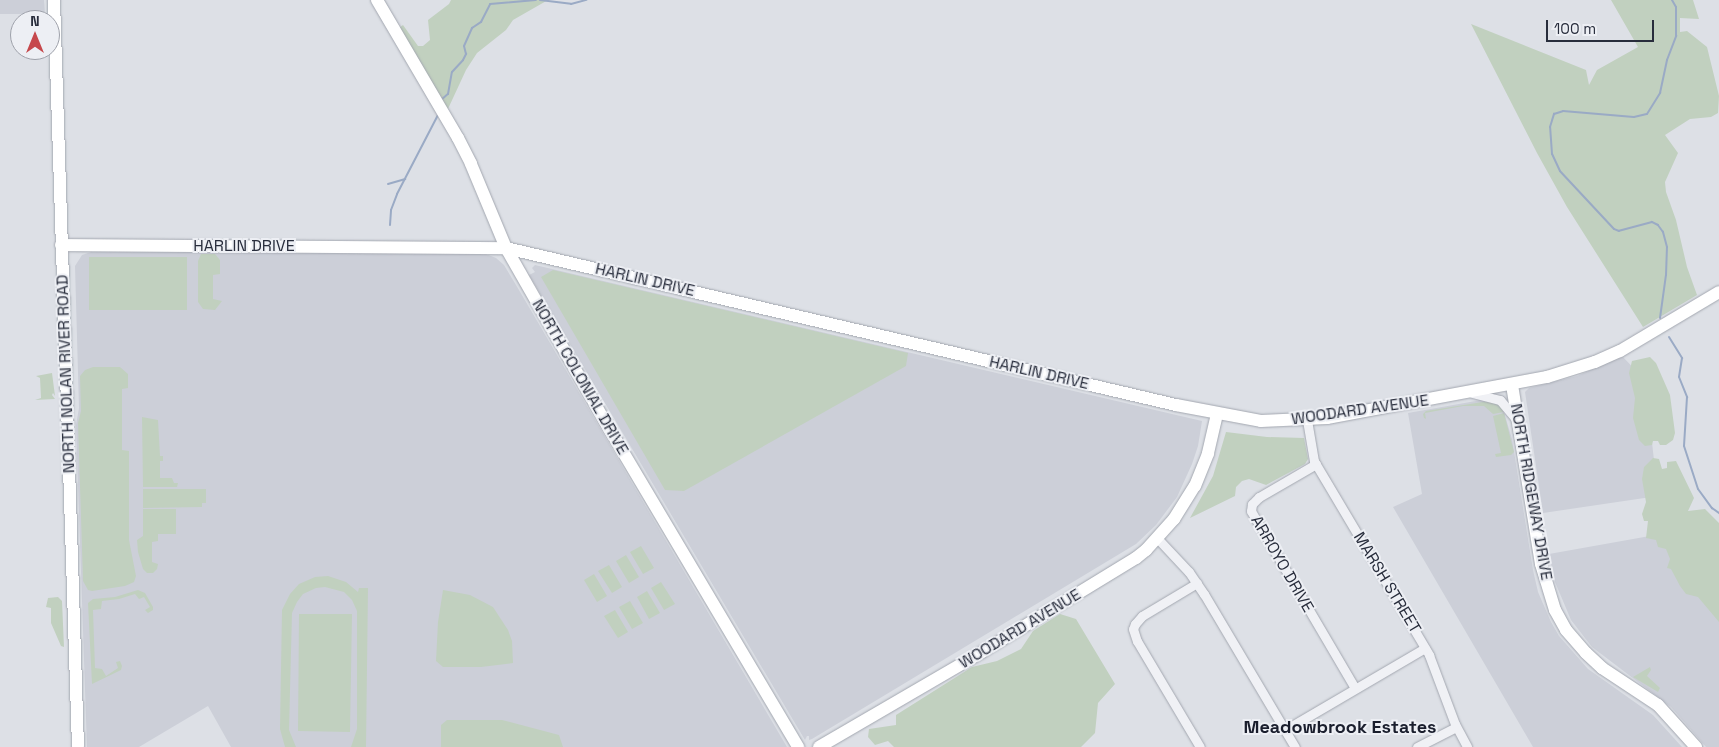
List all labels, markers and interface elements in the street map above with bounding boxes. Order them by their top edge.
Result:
north arrow [10,10,60,60]
scale bar [1549,10,1656,42]
text: N [30,12,40,30]
text: 100 m [1554,19,1596,38]
street label: HARLIN DRIVE [193,236,295,256]
street label: HARLIN DRIVE [593,259,697,301]
street label: NORTH NOLAN RIVER ROAD [53,274,79,474]
street label: NORTH COLONIAL DRIVE [528,296,632,458]
street label: HARLIN DRIVE [987,352,1091,394]
street label: WOODARD AVENUE [1290,391,1430,429]
street label: NORTH RIDGEWAY DRIVE [1506,402,1556,582]
street label: ARROYO DRIVE [1247,512,1317,616]
street label: MARSH STREET [1349,529,1425,637]
street label: WOODARD AVENUE [956,585,1084,673]
district label: Meadowbrook Estates [1244,716,1436,738]

